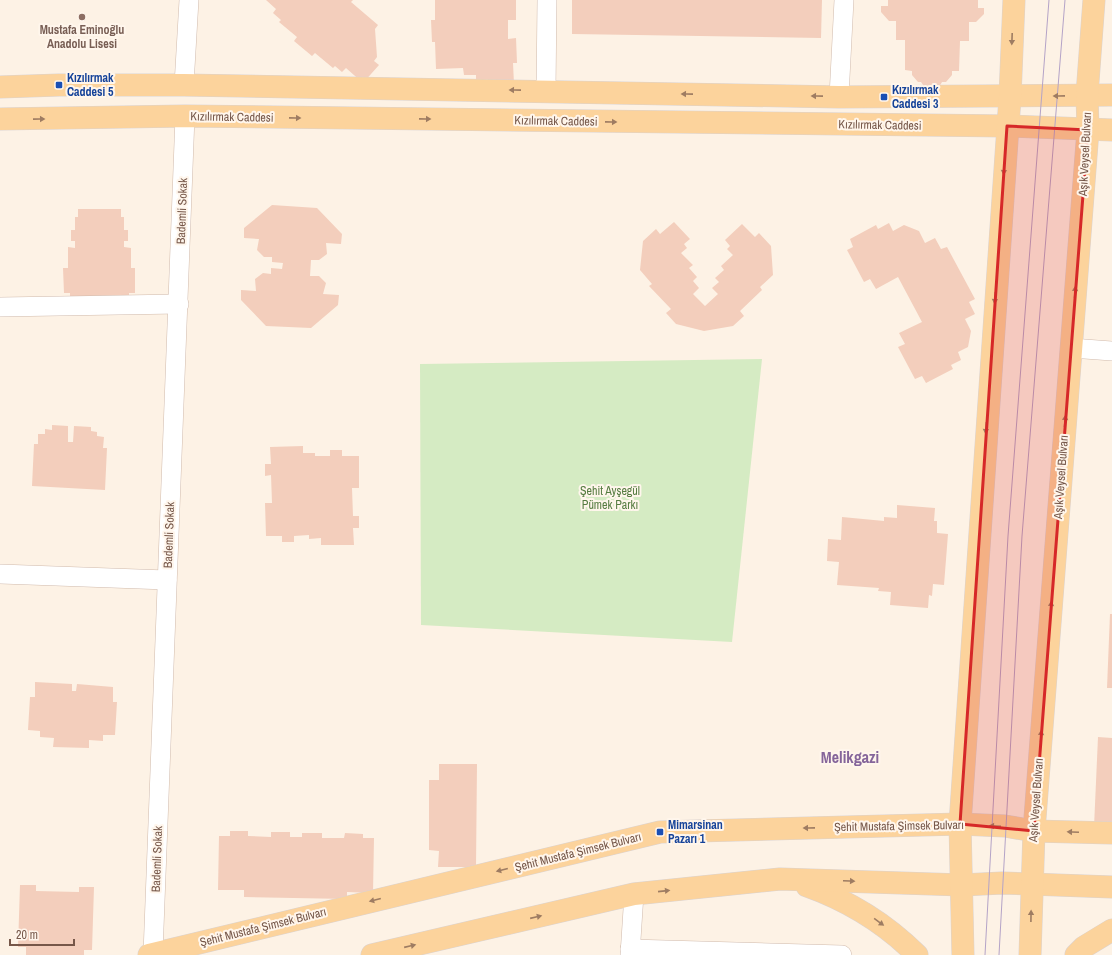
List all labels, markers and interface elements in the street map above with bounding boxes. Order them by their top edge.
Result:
marker: Mustafa Eminoğlu Anadolu Lisesi [77,12,87,22]
place label: Mustafa Eminoğlu Anadolu Lisesi [40,22,124,52]
one-way arrow [1009,33,1016,45]
place label: Kızılırmak Caddesi 5 [67,70,114,100]
marker: Kızılırmak Caddesi 5 [54,80,64,90]
place label: Kızılırmak Caddesi 3 [892,82,939,112]
one-way arrow [508,87,521,93]
one-way arrow [681,90,693,97]
marker: Kızılırmak Caddesi 3 [879,92,889,102]
one-way arrow [811,93,823,100]
one-way arrow [1052,93,1065,99]
street label: Kızılırmak Caddesi [190,108,274,126]
street label: Kızılırmak Caddesi [514,112,598,130]
street label: Aşık Veysel Bulvarı [1075,112,1095,197]
one-way arrow [289,115,302,121]
one-way arrow [33,116,46,122]
one-way arrow [419,116,432,122]
street label: Kızılırmak Caddesi [838,116,922,134]
one-way arrow [605,119,618,125]
one-way arrow [1001,163,1008,175]
street label: Bademli Sokak [173,178,191,244]
one-way arrow [1072,286,1079,298]
one-way arrow [992,292,999,304]
one-way arrow [1062,415,1069,427]
one-way arrow [983,422,990,434]
street label: Aşık Veysel Bulvarı [1050,434,1072,521]
park label: Şehit Ayşegül Pümek Parkı [580,483,640,513]
street label: Bademli Sokak [160,502,178,568]
one-way arrow [1047,601,1054,613]
one-way arrow [1038,730,1044,743]
district label: Melikgazi [821,746,879,768]
street label: Aşık Veysel Bulvarı [1025,757,1047,844]
place label: Mimarsinan Pazarı 1 [668,817,723,847]
street label: Şehit Mustafa Şimsek Bulvarı [834,817,964,835]
one-way arrow [988,823,1001,829]
one-way arrow [802,825,815,831]
street label: Bademli Sokak [148,826,166,892]
marker: Mimarsinan Pazarı 1 [655,827,665,837]
street label: Şehit Mustafa Şimsek Bulvarı [513,829,643,875]
one-way arrow [1066,829,1079,835]
one-way arrow [496,867,508,873]
one-way arrow [843,878,856,884]
one-way arrow [658,888,670,894]
one-way arrow [369,898,382,904]
street label: Şehit Mustafa Şimsek Bulvarı [198,904,328,950]
one-way arrow [1027,910,1034,922]
one-way arrow [530,913,543,919]
one-way arrow [874,918,885,926]
scale bar [10,921,74,947]
text: 20 m [16,927,38,943]
one-way arrow [404,943,416,949]

